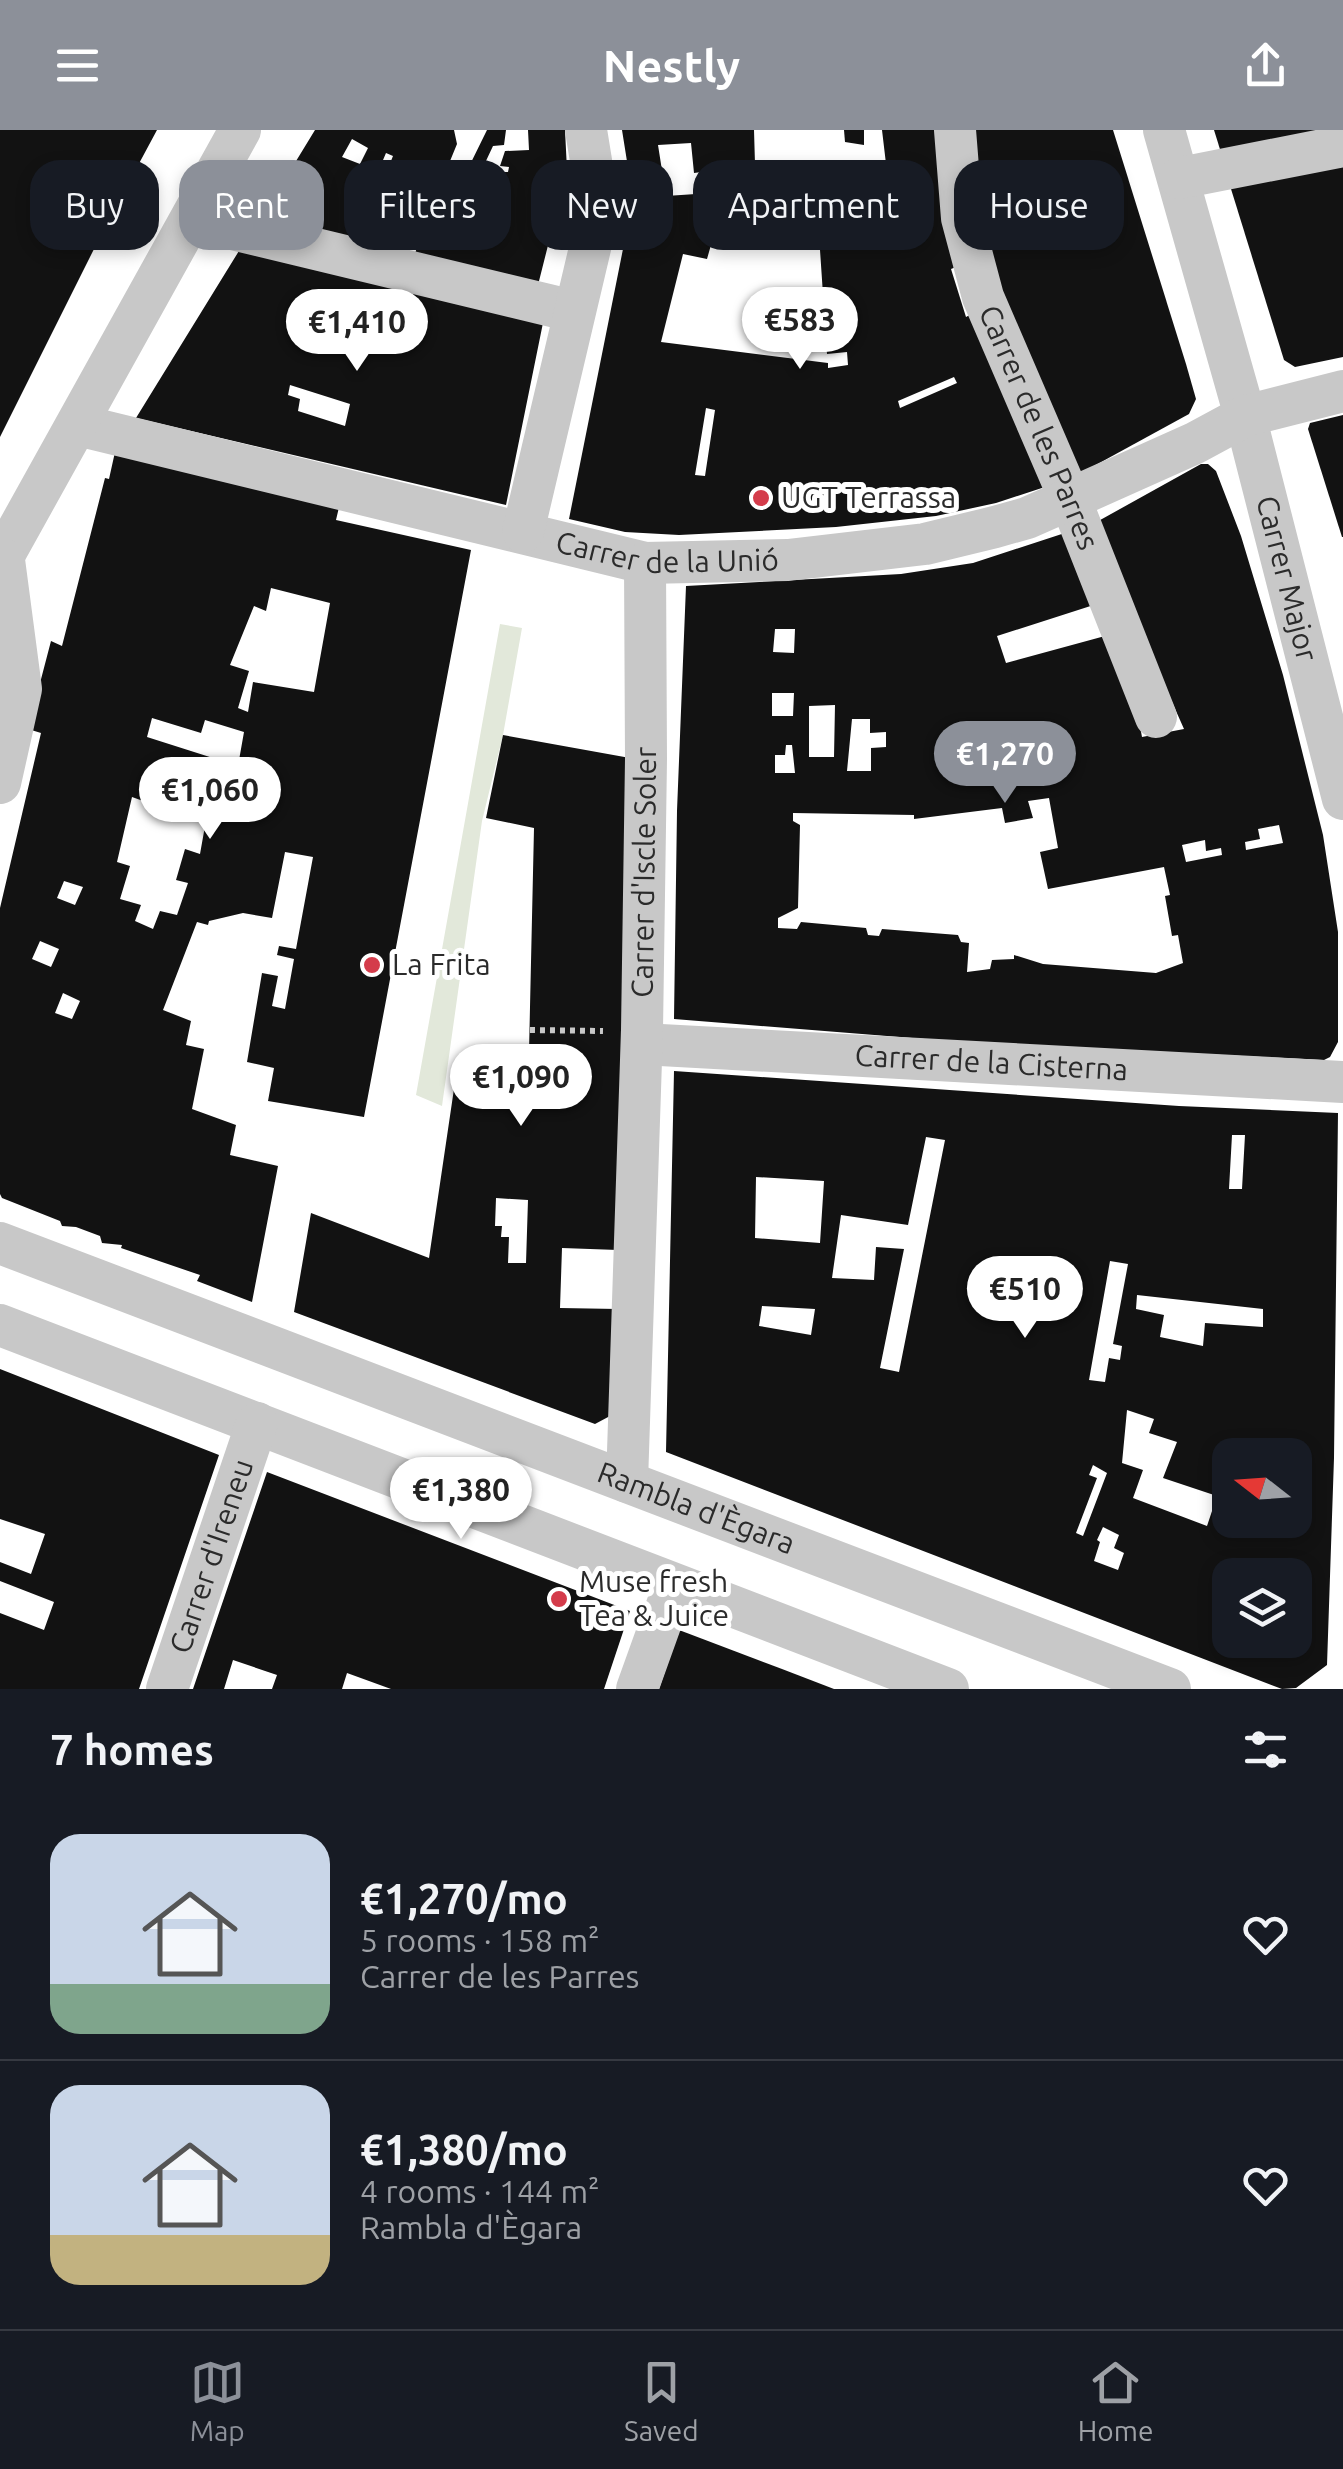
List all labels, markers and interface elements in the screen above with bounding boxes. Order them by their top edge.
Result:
icon: menu [50,38,105,93]
icon: share [1238,38,1293,93]
text: Nestly [603,40,740,91]
chip: Buy [30,160,159,250]
chip: Rent [179,160,324,250]
chip: Filters [344,160,511,250]
chip: New [531,160,673,250]
chip: Apartment [693,160,934,250]
chip: House [954,160,1124,250]
pin: €583 [741,287,859,372]
pin: €1,410 [276,289,438,374]
street label: Carrer de les Parres [973,300,1106,554]
text: €583 [764,301,836,337]
text: €1,410 [308,303,406,339]
place label: UGT Terrassa [781,480,956,514]
marker: UGT Terrassa [750,487,772,509]
street label: Carrer Major [1250,492,1325,665]
street label: Carrer de la Unió [553,524,779,579]
pin: €1,270 [924,721,1086,806]
text: €1,270 [956,735,1054,771]
street label: Carrer d'Iscle Soler [624,746,662,998]
pin: €1,060 [129,757,291,842]
text: €1,060 [161,771,259,807]
place label: La Frita [392,947,491,981]
marker: La Frita [361,954,383,976]
street label: Carrer de la Cisterna [854,1038,1129,1086]
pin: €1,090 [440,1044,602,1129]
text: €1,090 [472,1058,570,1094]
pin: €510 [966,1256,1084,1341]
text: €510 [989,1270,1061,1306]
north arrow [1212,1438,1312,1538]
map controls [1212,1438,1312,1658]
street label: Rambla d'Ègara [593,1454,800,1560]
street label: Carrer d'Ireneu [162,1455,259,1657]
pin: €1,380 [380,1457,542,1542]
text: €1,380 [412,1471,510,1507]
button: layers [1212,1558,1312,1658]
place label: Muse fresh Tea & Juice [579,1564,729,1632]
marker: Muse fresh Tea & Juice [548,1588,570,1610]
icon: filters [1238,1722,1293,1777]
text: 7 homes [50,1726,214,1773]
icon: home [130,1874,250,1994]
text: €1,270/mo [360,1875,568,1922]
icon: heart [1238,1907,1293,1962]
text: 5 rooms · 158 m² [360,1922,600,1958]
text: Carrer de les Parres [360,1958,640,1994]
icon: home [130,2125,250,2245]
text: €1,380/mo [360,2126,568,2173]
icon: heart [1238,2158,1293,2213]
text: 4 rooms · 144 m² [360,2173,600,2209]
text: Rambla d'Ègara [360,2209,582,2245]
tab: Map [190,2355,245,2446]
tab: Saved [624,2355,699,2446]
tab: Home [1078,2355,1153,2446]

